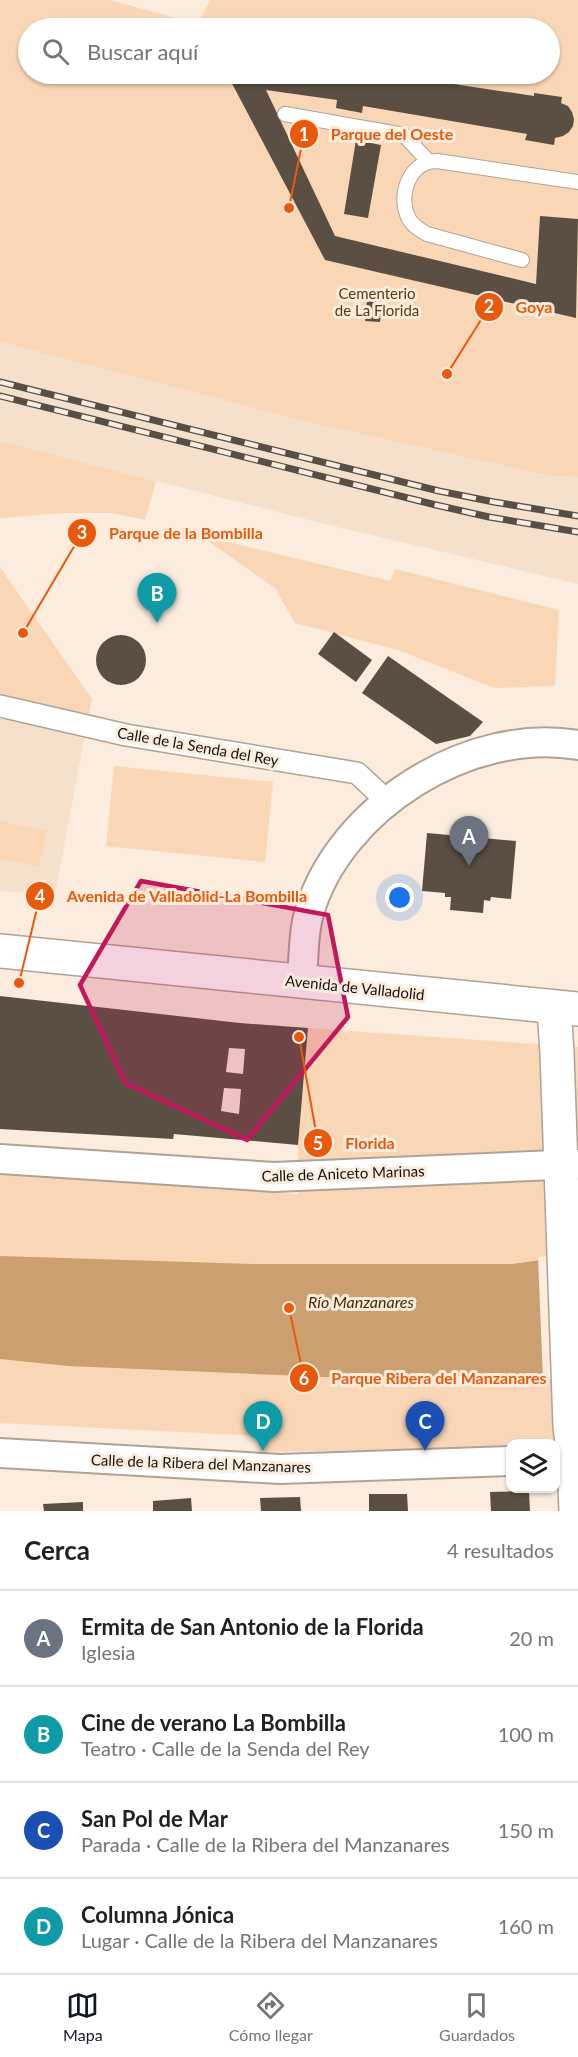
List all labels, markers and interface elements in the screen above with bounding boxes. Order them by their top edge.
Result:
search box [18,18,560,84]
icon: search [39,35,72,68]
text: Buscar aquí [87,38,198,65]
callout: Parque del Oeste [289,117,465,151]
text: 1 [299,123,309,145]
text: Parque del Oeste [331,124,454,143]
park label: Cementerio de La Florida [335,284,419,319]
callout: Goya [474,290,564,324]
text: 2 [484,295,494,317]
text: Goya [516,297,552,316]
callout: Parque de la Bombilla [67,516,275,550]
text: 3 [77,521,87,543]
text: Parque de la Bombilla [109,523,263,542]
pin: B [138,574,176,623]
street label: Calle de la Senda del Rey [116,723,280,769]
pin: A [450,816,488,866]
callout: Avenida de Valladolid-La Bombilla [25,879,320,913]
your location [385,883,414,912]
text: 4 [35,885,45,907]
text: Avenida de Valladolid-La Bombilla [66,886,307,905]
street label: Avenida de Valladolid [285,971,425,1003]
callout: Florida [303,1126,407,1160]
text: 5 [313,1132,323,1154]
text: Florida [345,1133,395,1152]
street label: Calle de Aniceto Marinas [261,1161,425,1185]
water label: Río Manzanares [308,1292,415,1311]
callout: Parque Ribera del Manzanares [289,1361,558,1395]
text: 6 [299,1367,309,1389]
text: Parque Ribera del Manzanares [331,1368,547,1387]
pin: D [244,1402,282,1451]
pin: C [406,1402,444,1451]
map controls [506,1439,560,1493]
button: layers [506,1439,560,1493]
street label: Calle de la Ribera del Manzanares [91,1450,311,1476]
text: Cerca [24,1534,90,1566]
text: 4 resultados [447,1538,554,1562]
text: Ermita de San Antonio de la Florida [81,1613,424,1640]
text: A [37,1626,50,1650]
text: 20 m [509,1626,554,1650]
text: Iglesia [81,1640,135,1664]
text: Cine de verano La Bombilla [81,1709,346,1736]
text: B [37,1722,50,1746]
text: 100 m [498,1722,554,1746]
text: Teatro · Calle de la Senda del Rey [81,1736,370,1760]
text: San Pol de Mar [81,1805,228,1832]
text: C [37,1818,50,1842]
text: 150 m [498,1818,554,1842]
text: Parada · Calle de la Ribera del Manzanares [81,1832,450,1856]
text: Columna Jónica [81,1901,234,1928]
text: D [36,1914,51,1938]
text: 160 m [498,1914,554,1938]
text: Lugar · Calle de la Ribera del Manzanares [81,1928,438,1952]
tab: Mapa [63,1989,103,2044]
tab: Cómo llegar [229,1989,313,2044]
tab: Guardados [439,1989,515,2044]

